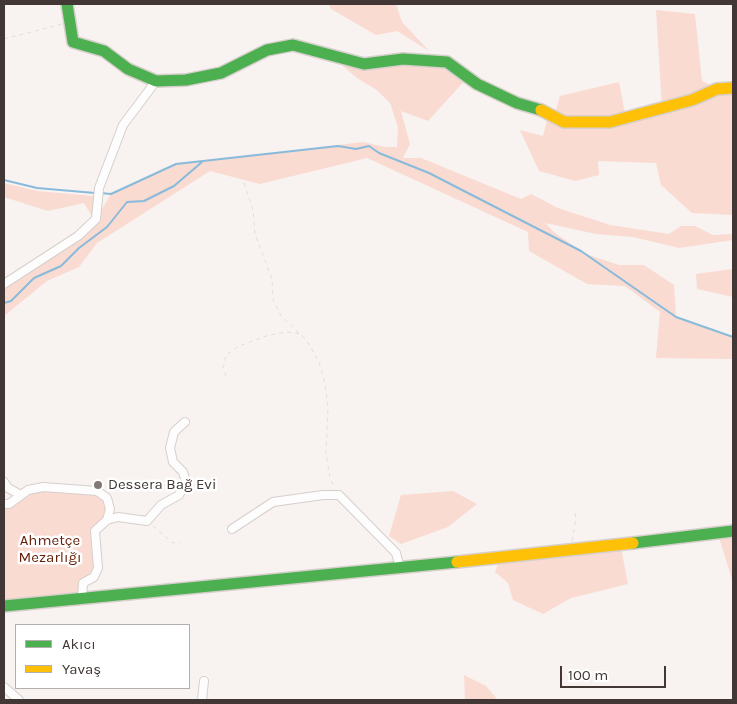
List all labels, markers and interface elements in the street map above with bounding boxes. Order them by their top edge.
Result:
place label: Dessera Bağ Evi [108,476,216,494]
marker: Dessera Bağ Evi [92,479,104,491]
park label: Ahmetçe Mezarlığı [19,532,81,567]
legend [15,624,190,689]
text: Akıcı [62,635,96,653]
scale bar [562,656,668,688]
text: Yavaş [62,660,101,678]
text: 100 m [568,666,608,684]

